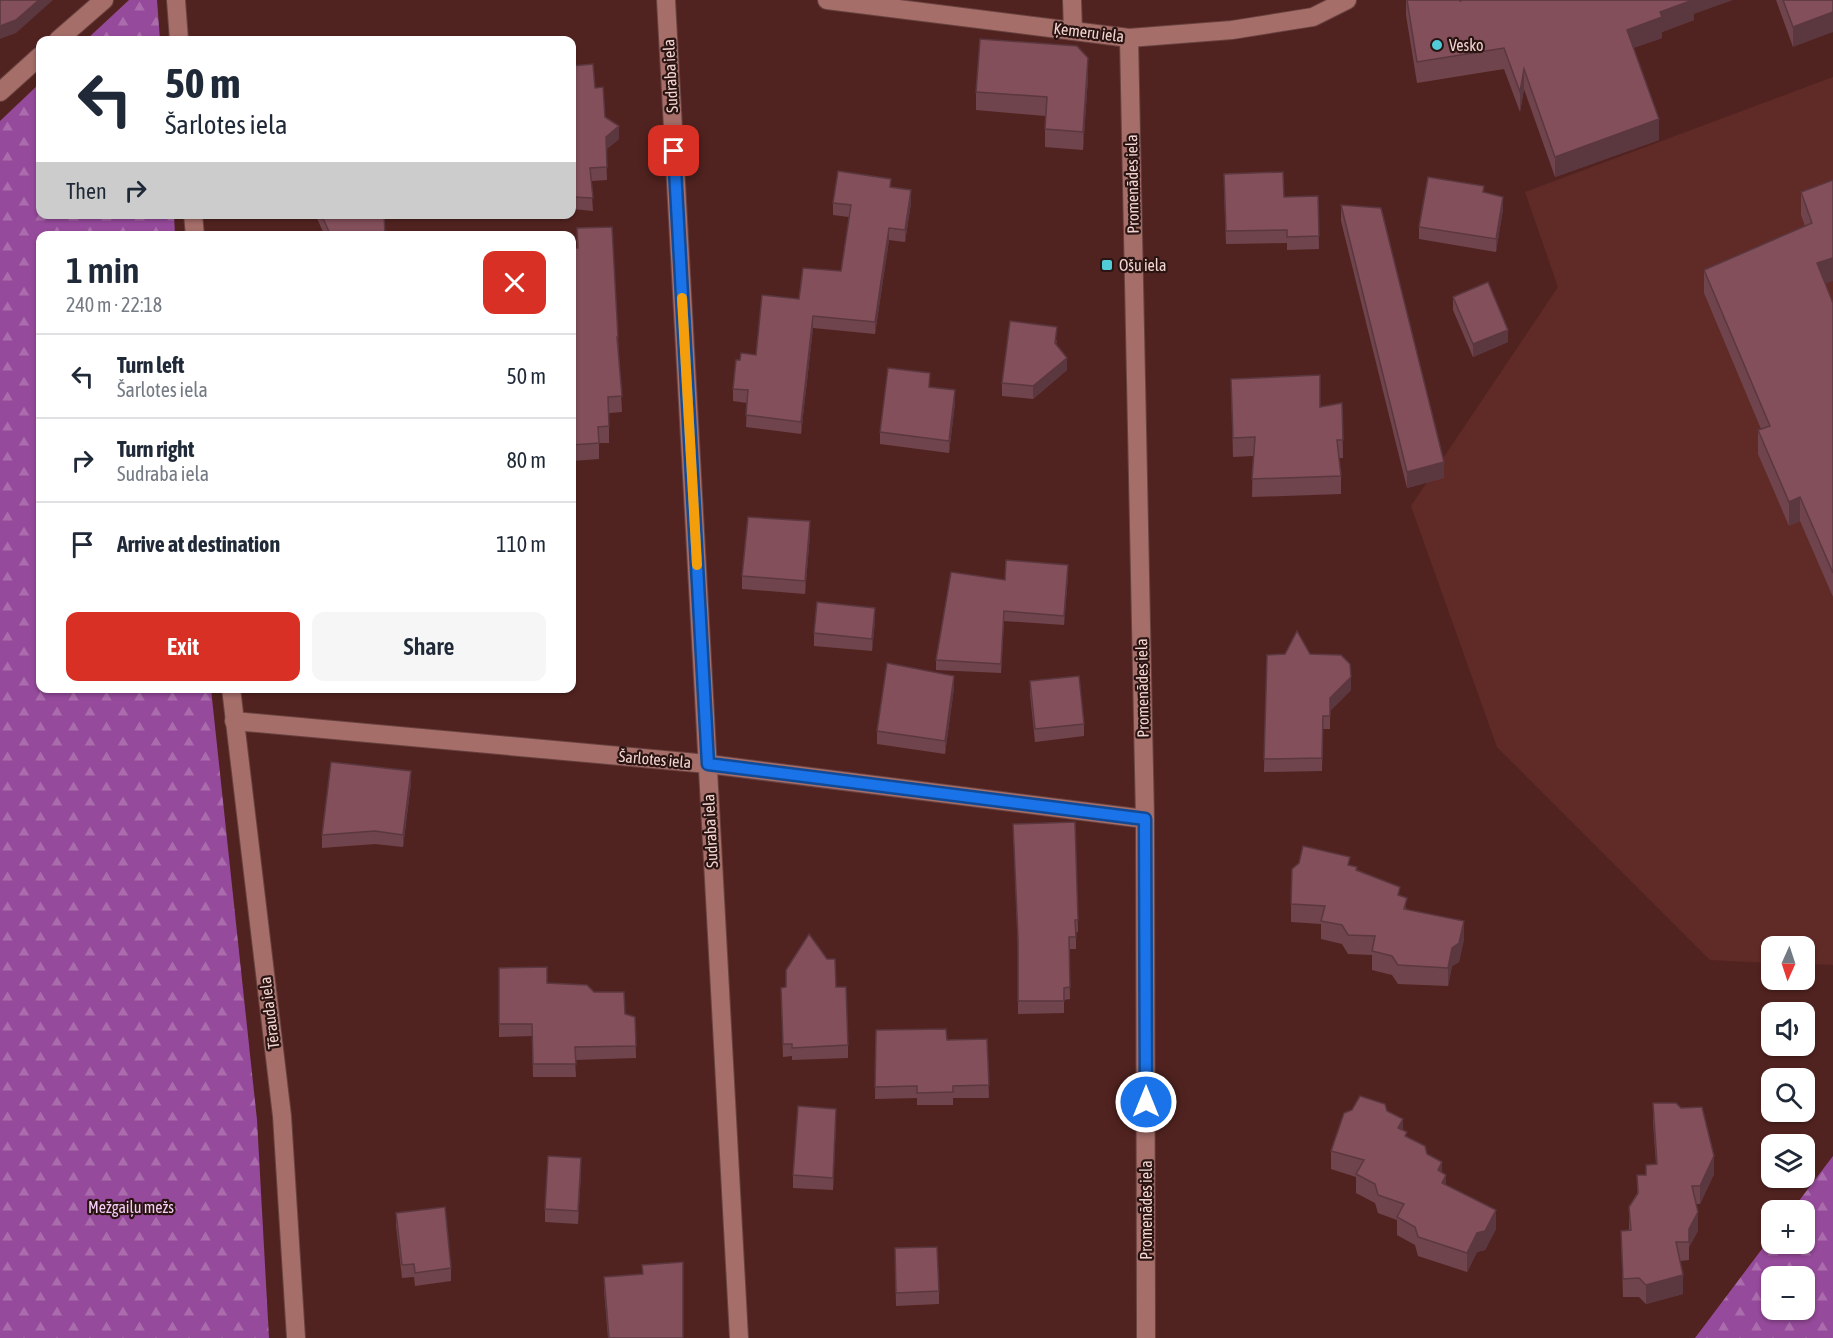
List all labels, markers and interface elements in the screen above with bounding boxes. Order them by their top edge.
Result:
street label: Ķemeru iela [1053,19,1125,46]
place label: Vesko [1449,36,1484,54]
marker: Vesko [1430,38,1444,52]
street label: Sudraba iela [659,39,681,113]
text: 50 m [165,59,240,107]
icon: left [66,60,144,138]
text: Šarlotes iela [165,109,288,140]
pin [648,125,699,176]
icon: arrive [657,134,690,167]
street label: Promenādes iela [1122,134,1142,234]
icon: right [119,174,152,207]
text: Then [66,178,107,204]
text: 1 min [66,249,140,291]
button: close [483,251,546,314]
place label: Ošu iela [1119,256,1167,274]
marker: Ošu iela [1100,258,1114,272]
text: 240 m · 22:18 [66,293,162,316]
text: Turn left [117,352,184,378]
icon: left [66,360,99,393]
text: 50 m [506,363,546,389]
text: Šarlotes iela [117,378,208,401]
text: Turn right [117,436,194,462]
icon: right [66,444,99,477]
text: 80 m [506,447,546,473]
text: Sudraba iela [117,462,209,485]
icon: arrive [66,528,99,561]
text: Arrive at destination [117,531,280,557]
text: 110 m [496,531,546,557]
button: Exit [66,612,300,681]
button: Share [312,612,546,681]
street label: Promenādes iela [1132,638,1152,738]
street label: Šarlotes iela [618,747,692,771]
street label: Sudraba iela [699,794,721,868]
north arrow [1761,936,1815,990]
map controls [1761,936,1815,1320]
street label: Tērauda iela [256,976,282,1050]
button: sound [1761,1002,1815,1056]
button: search [1761,1068,1815,1122]
position arrow [1114,1070,1178,1134]
button: layers [1761,1134,1815,1188]
street label: Promenādes iela [1137,1160,1155,1260]
park label: Mežgaiļu mežs [88,1198,174,1217]
button: + [1761,1200,1815,1254]
button: − [1761,1266,1815,1320]

